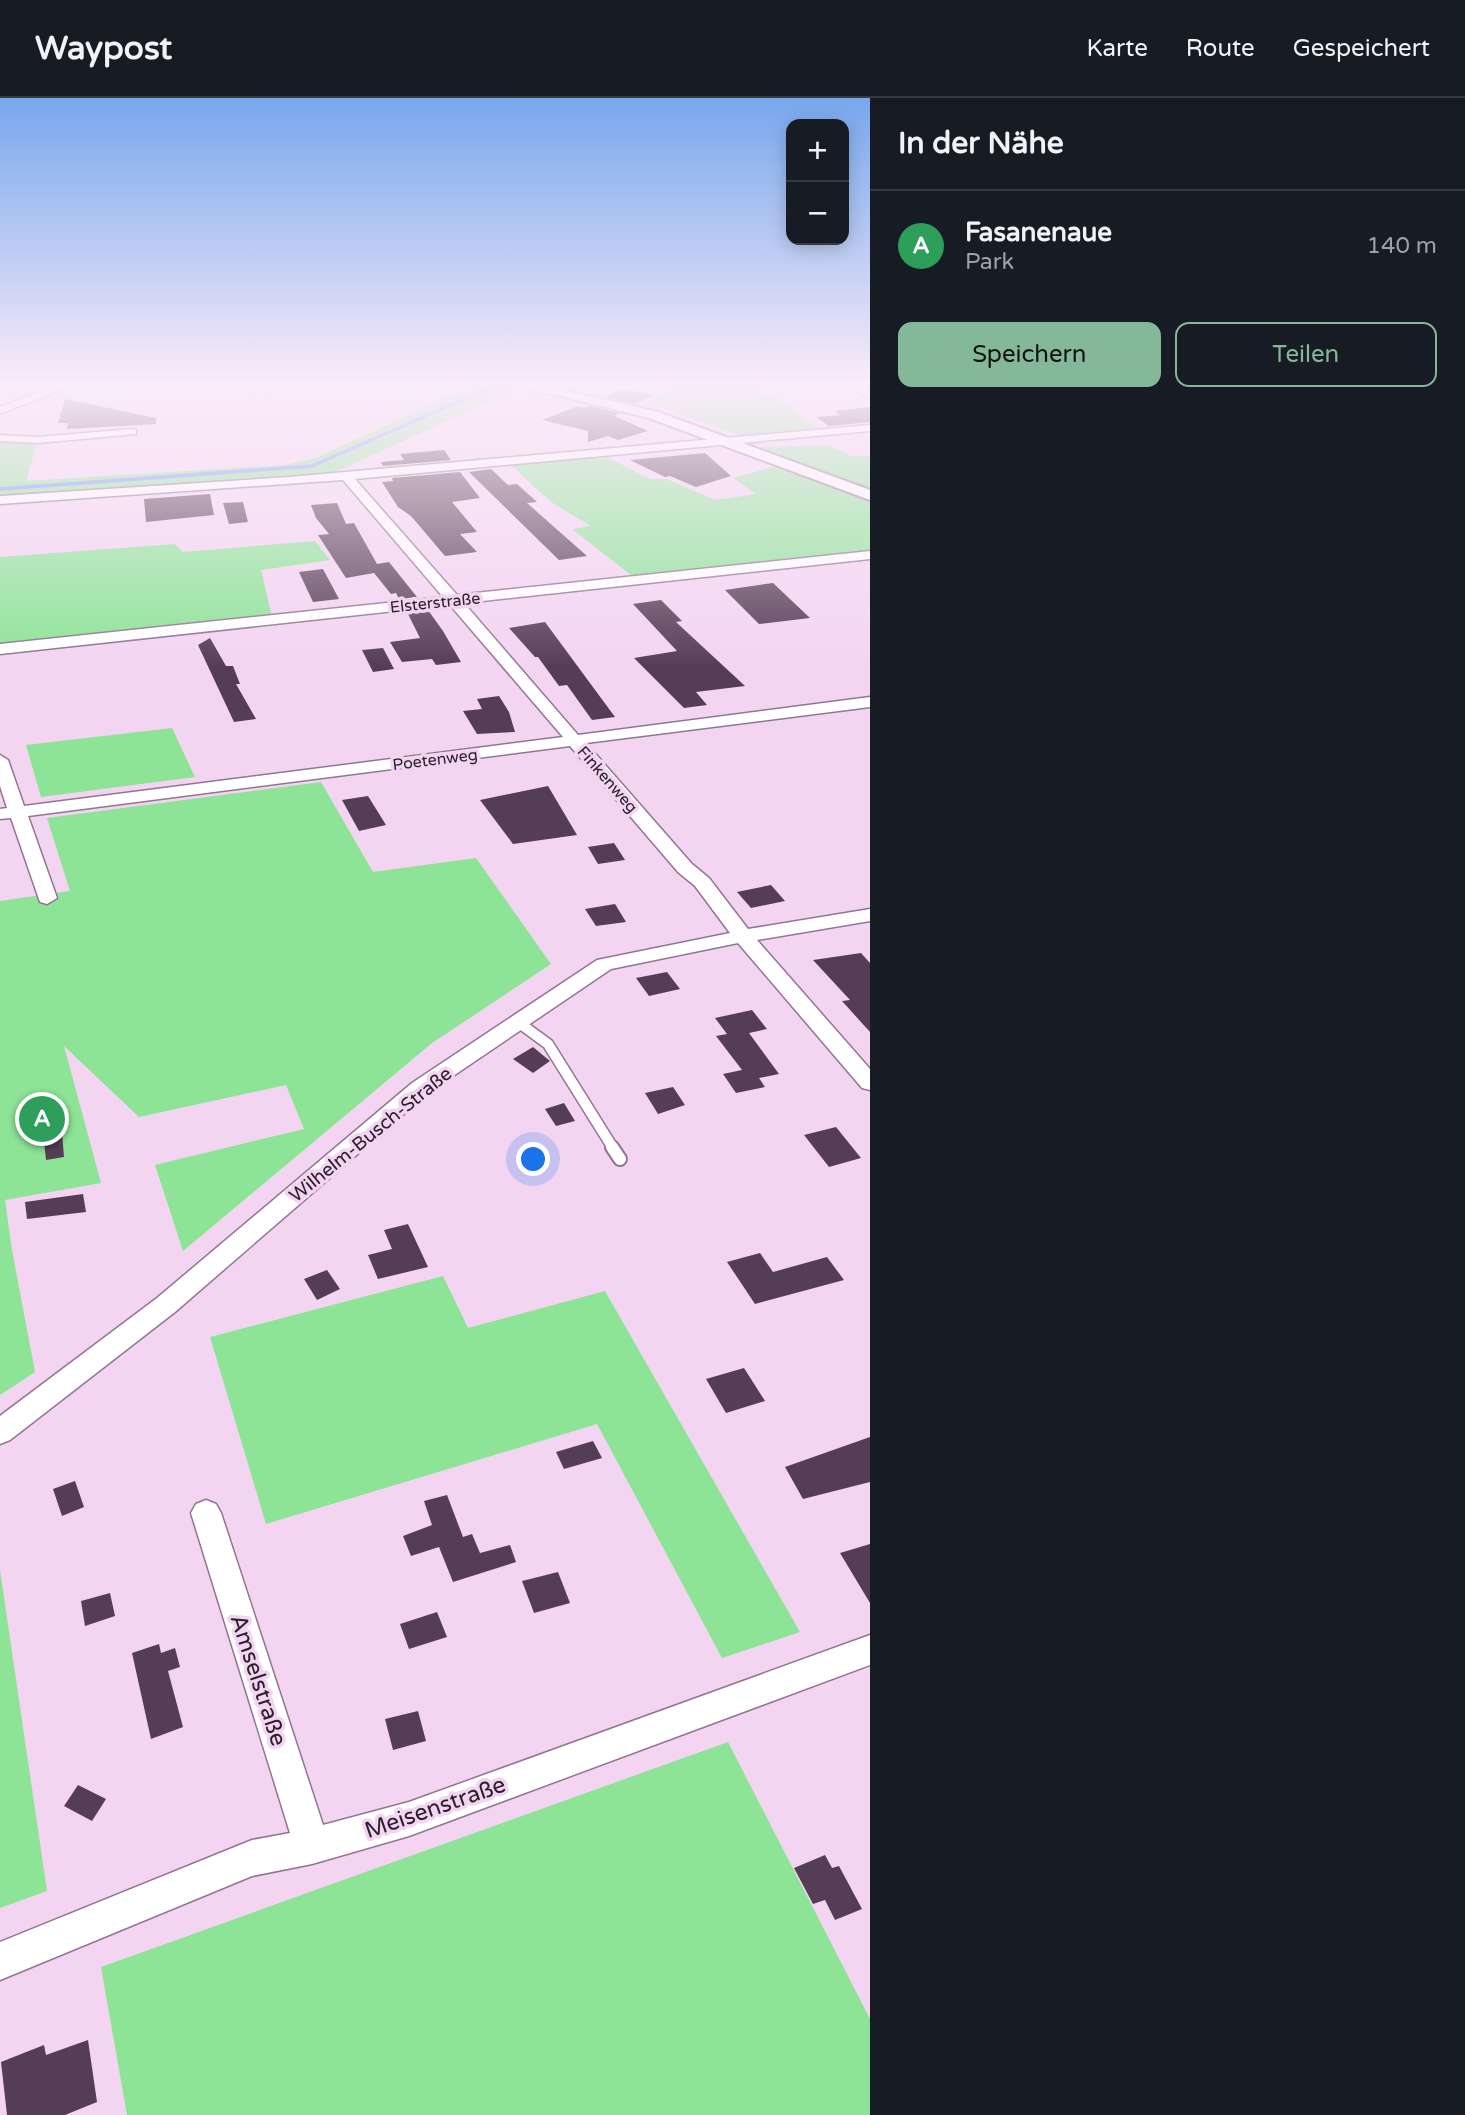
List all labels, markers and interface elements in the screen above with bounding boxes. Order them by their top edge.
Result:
text: Waypost [35,29,172,68]
text: Karte [1086,34,1148,63]
text: Route [1186,34,1255,63]
text: Gespeichert [1293,34,1430,63]
map controls [786,119,849,245]
button: + [786,119,849,182]
text: In der Nähe [898,125,1064,162]
button: − [786,182,849,245]
text: Fasanenaue [965,217,1112,248]
text: A [912,232,930,260]
text: 140 m [1367,232,1437,260]
text: Park [965,248,1014,276]
button: Speichern [898,322,1161,387]
button: Teilen [1175,322,1437,387]
street label: Elsterstraße [389,588,481,618]
street label: Finkenweg [573,742,642,817]
street label: Poetenweg [391,745,479,775]
street label: Wilhelm-Busch-Straße [285,1063,456,1207]
pin: A [19,1093,65,1145]
your location [516,1142,550,1176]
street label: Amselstraße [224,1611,292,1749]
street label: Meisenstraße [361,1771,509,1845]

